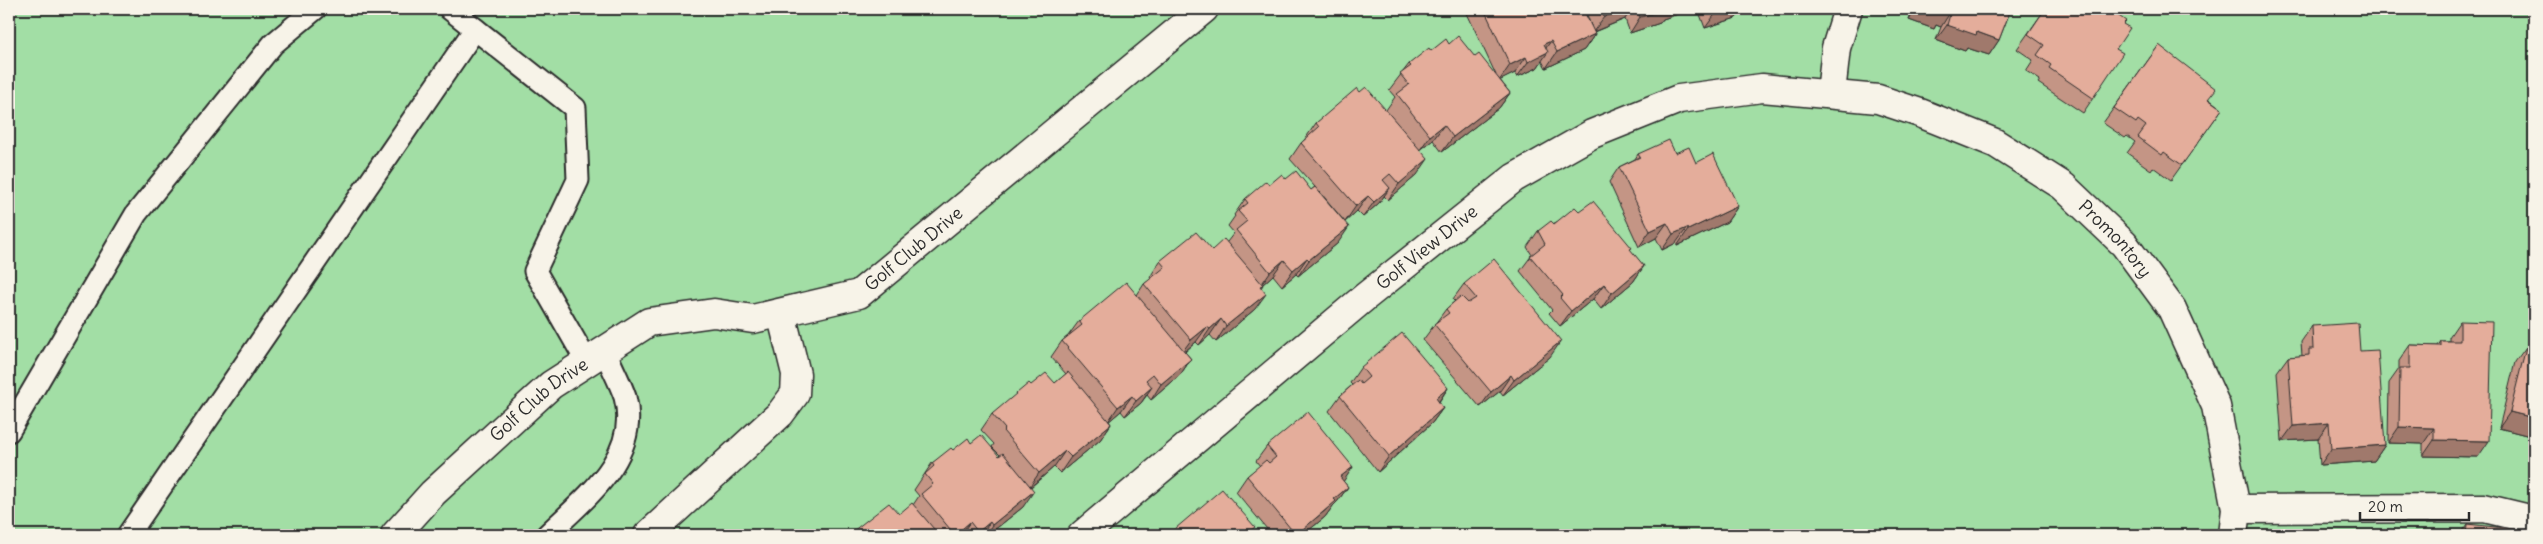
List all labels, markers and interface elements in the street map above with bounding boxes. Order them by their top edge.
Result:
street label: Promontory [2074,195,2157,282]
street label: Golf View Drive [1371,200,1482,295]
street label: Golf Club Drive [860,201,967,296]
street label: Golf Club Drive [485,352,592,446]
scale bar [2360,489,2469,521]
text: 20 m [2368,497,2403,516]

